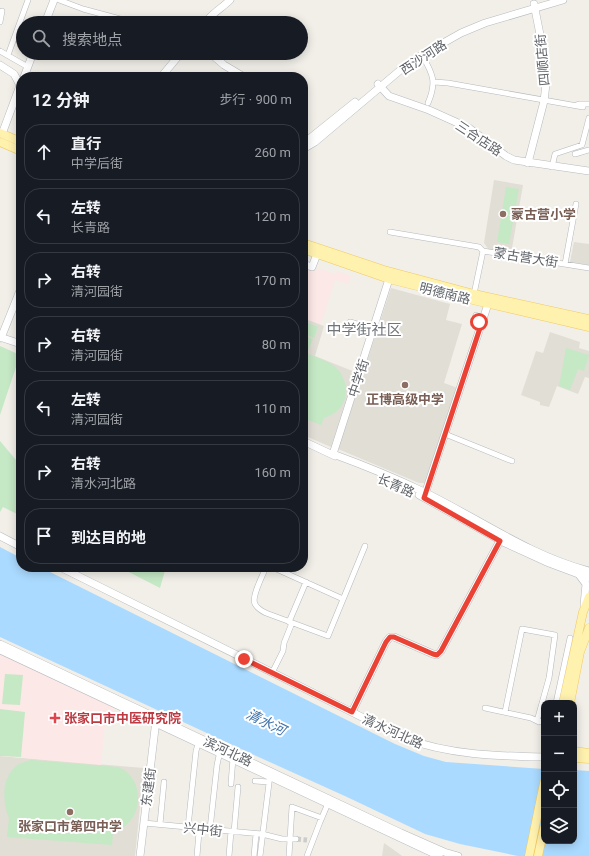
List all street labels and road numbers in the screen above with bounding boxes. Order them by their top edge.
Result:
street label: 四顺店街 [533,33,552,87]
street label: 西沙河路 [397,37,449,78]
street label: 三合店路 [453,118,505,159]
street label: 蒙古营大街 [493,245,559,270]
street label: 明德南路 [418,280,472,307]
street label: 中学街 [345,357,372,399]
street label: 长青路 [375,471,417,500]
street label: 清水河北路 [360,711,426,752]
street label: 滨河北路 [201,734,255,769]
street label: 东建街 [139,767,158,807]
street label: 兴中街 [183,820,223,839]

